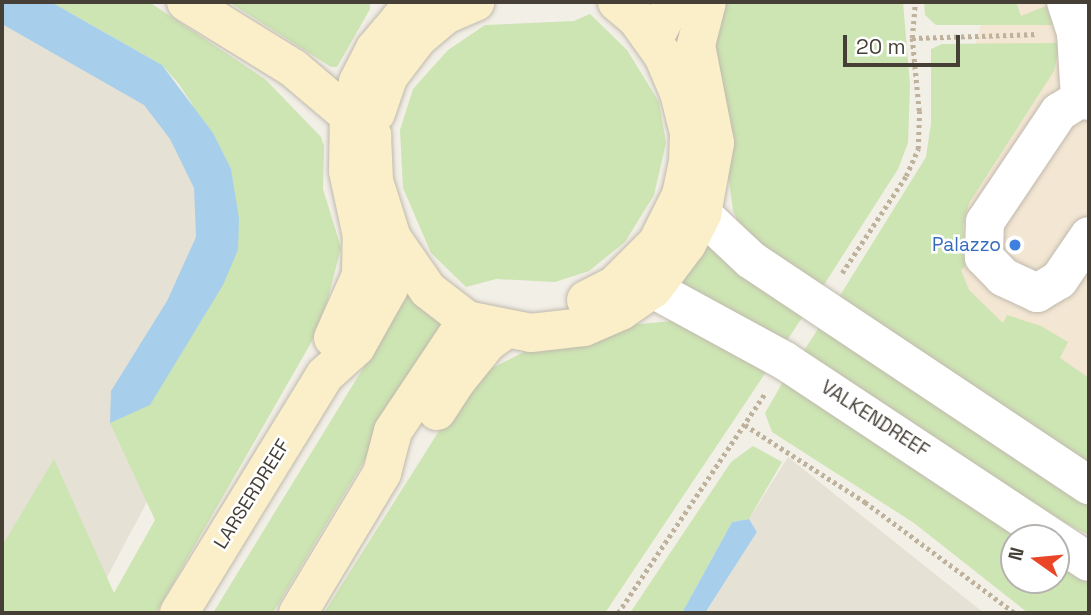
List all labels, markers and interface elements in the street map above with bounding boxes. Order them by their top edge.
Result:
scale bar [846,21,963,65]
text: 20 m [856,33,906,60]
place label: Palazzo [932,234,1001,256]
marker: Palazzo [1007,237,1023,253]
street label: VALKENDREEF [817,376,933,462]
street label: LARSERDREEF [209,435,295,553]
north arrow [1000,524,1070,594]
text: N [1002,545,1030,563]

